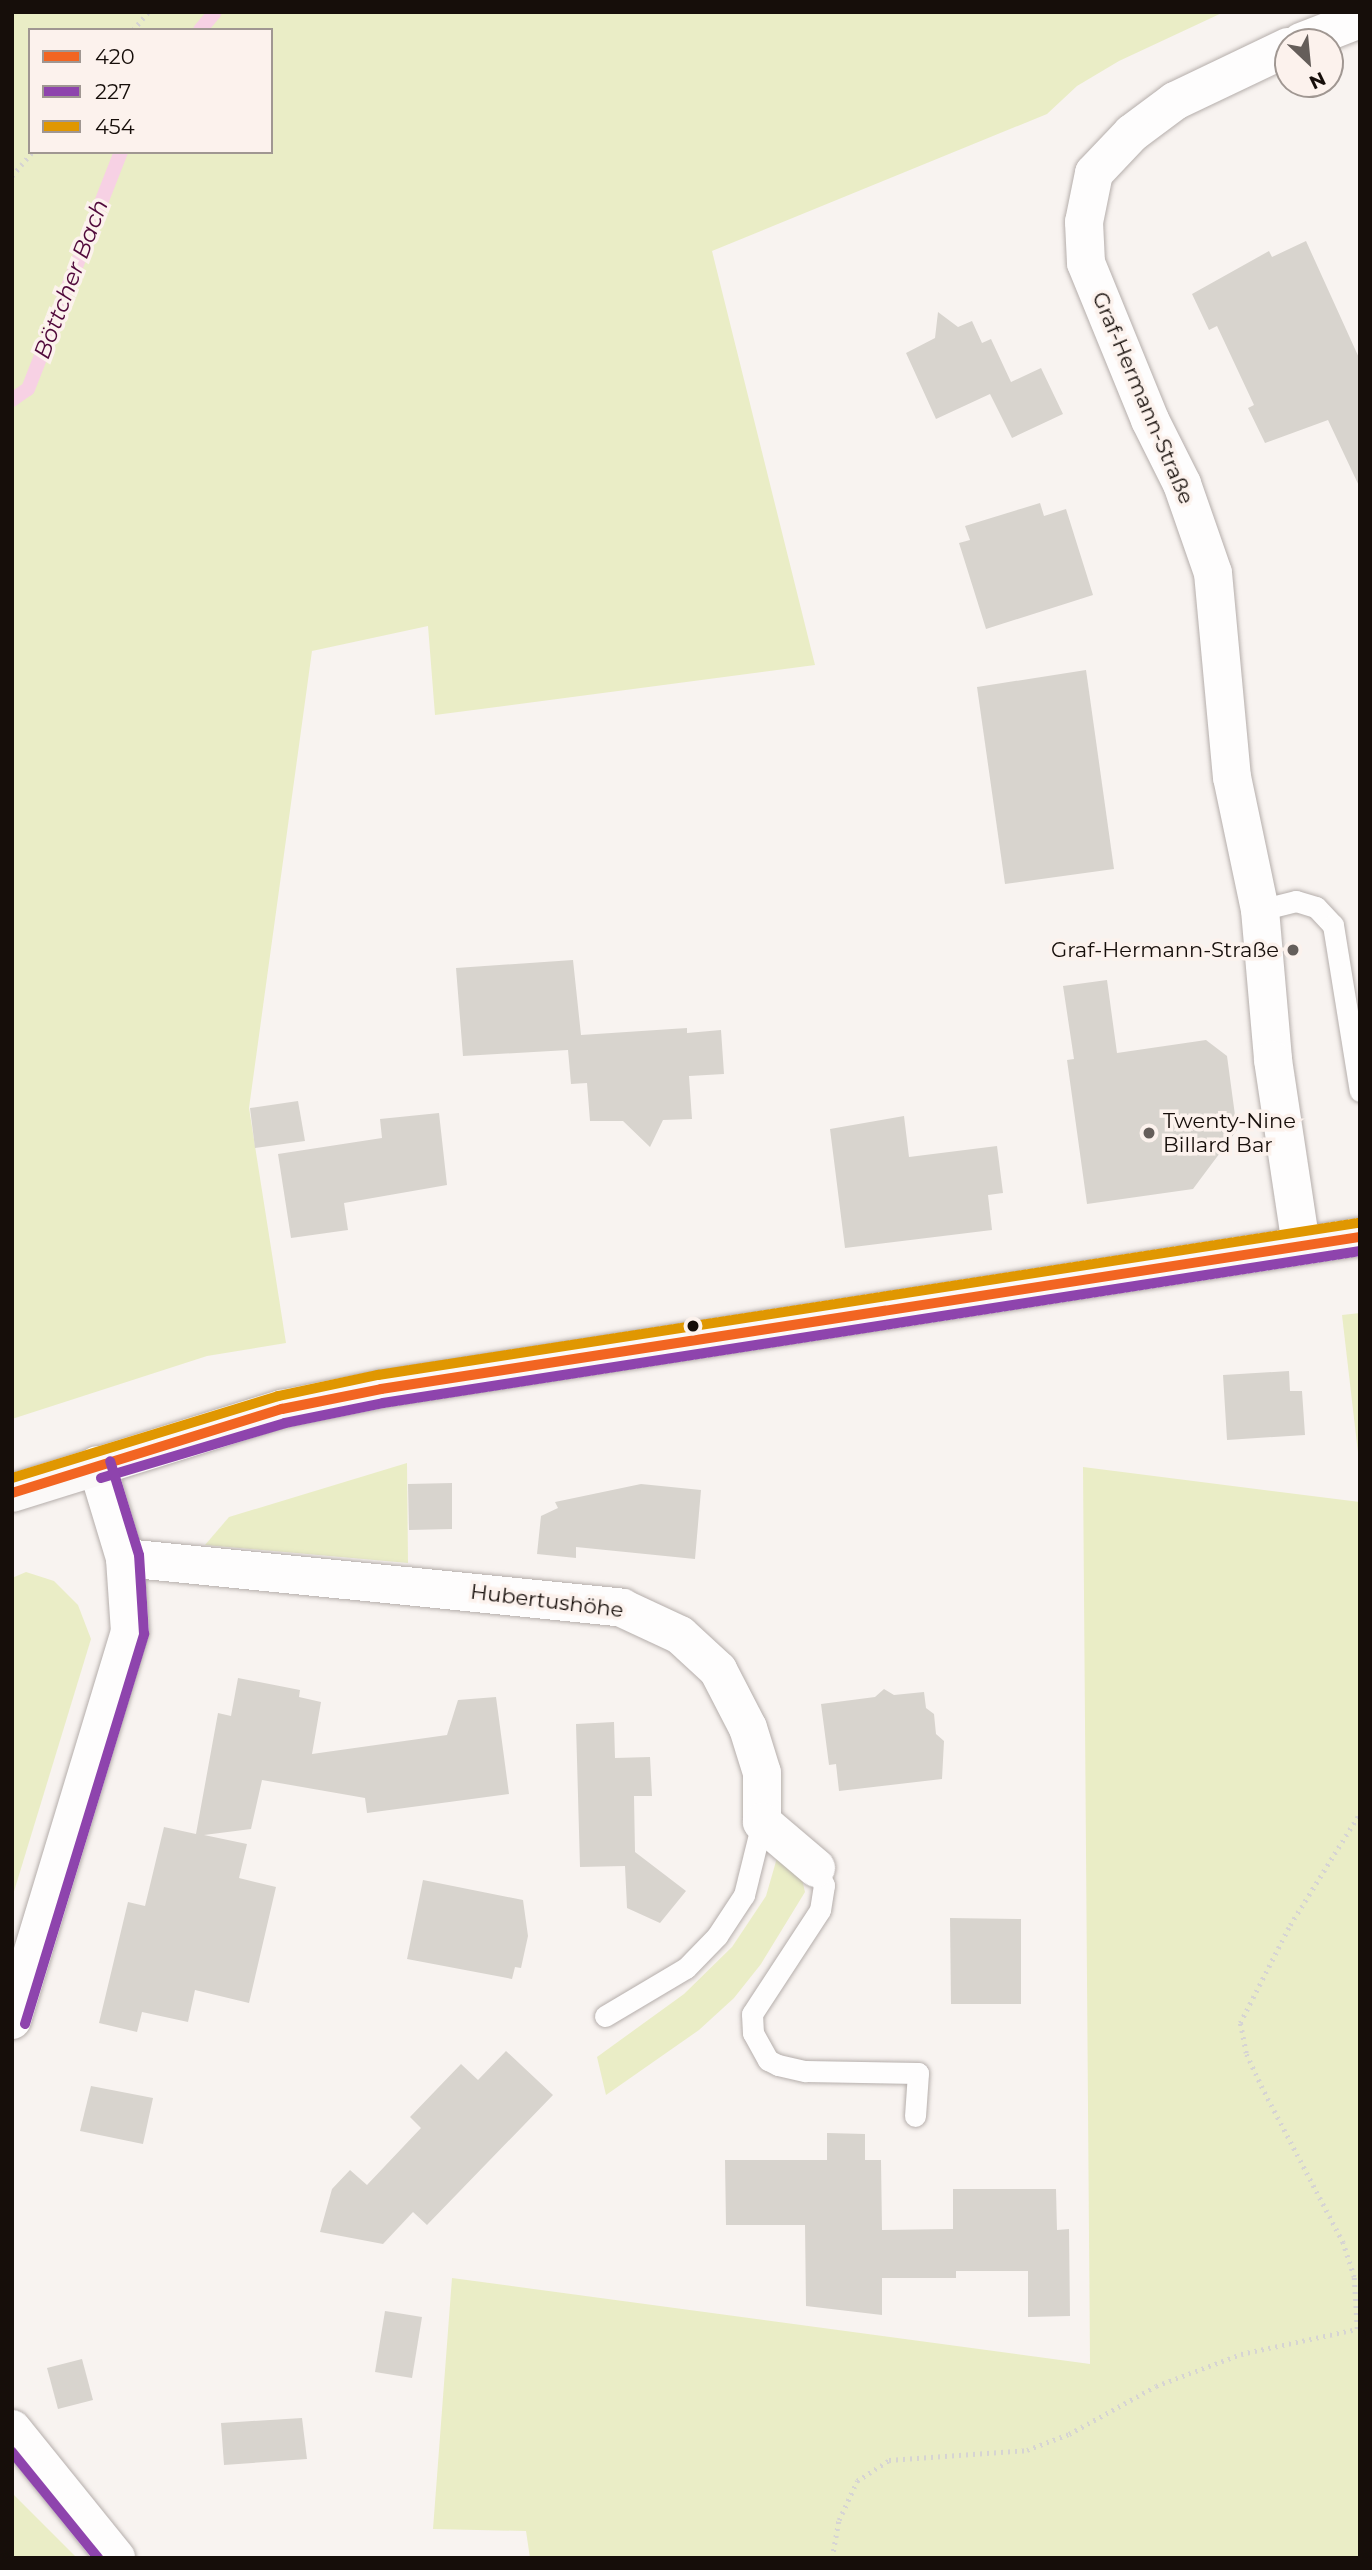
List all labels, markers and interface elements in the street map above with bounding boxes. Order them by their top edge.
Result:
legend [28,28,273,154]
north arrow [1274,28,1344,98]
text: 420 [95,44,135,69]
text: N [1306,67,1329,94]
text: 227 [95,79,131,104]
text: 454 [95,114,135,139]
water label: Böttcher Bach [28,195,114,363]
street label: Graf-Hermann-Straße [1087,288,1199,508]
place label: Graf-Hermann-Straße [1051,937,1279,963]
marker: Graf-Hermann-Straße [1285,942,1301,958]
place label: Twenty-Nine Billard Bar [1163,1108,1296,1158]
marker: Twenty-Nine Billard Bar [1141,1125,1157,1141]
unlabelled marker [686,1319,700,1333]
street label: Hubertushöhe [469,1579,625,1623]

